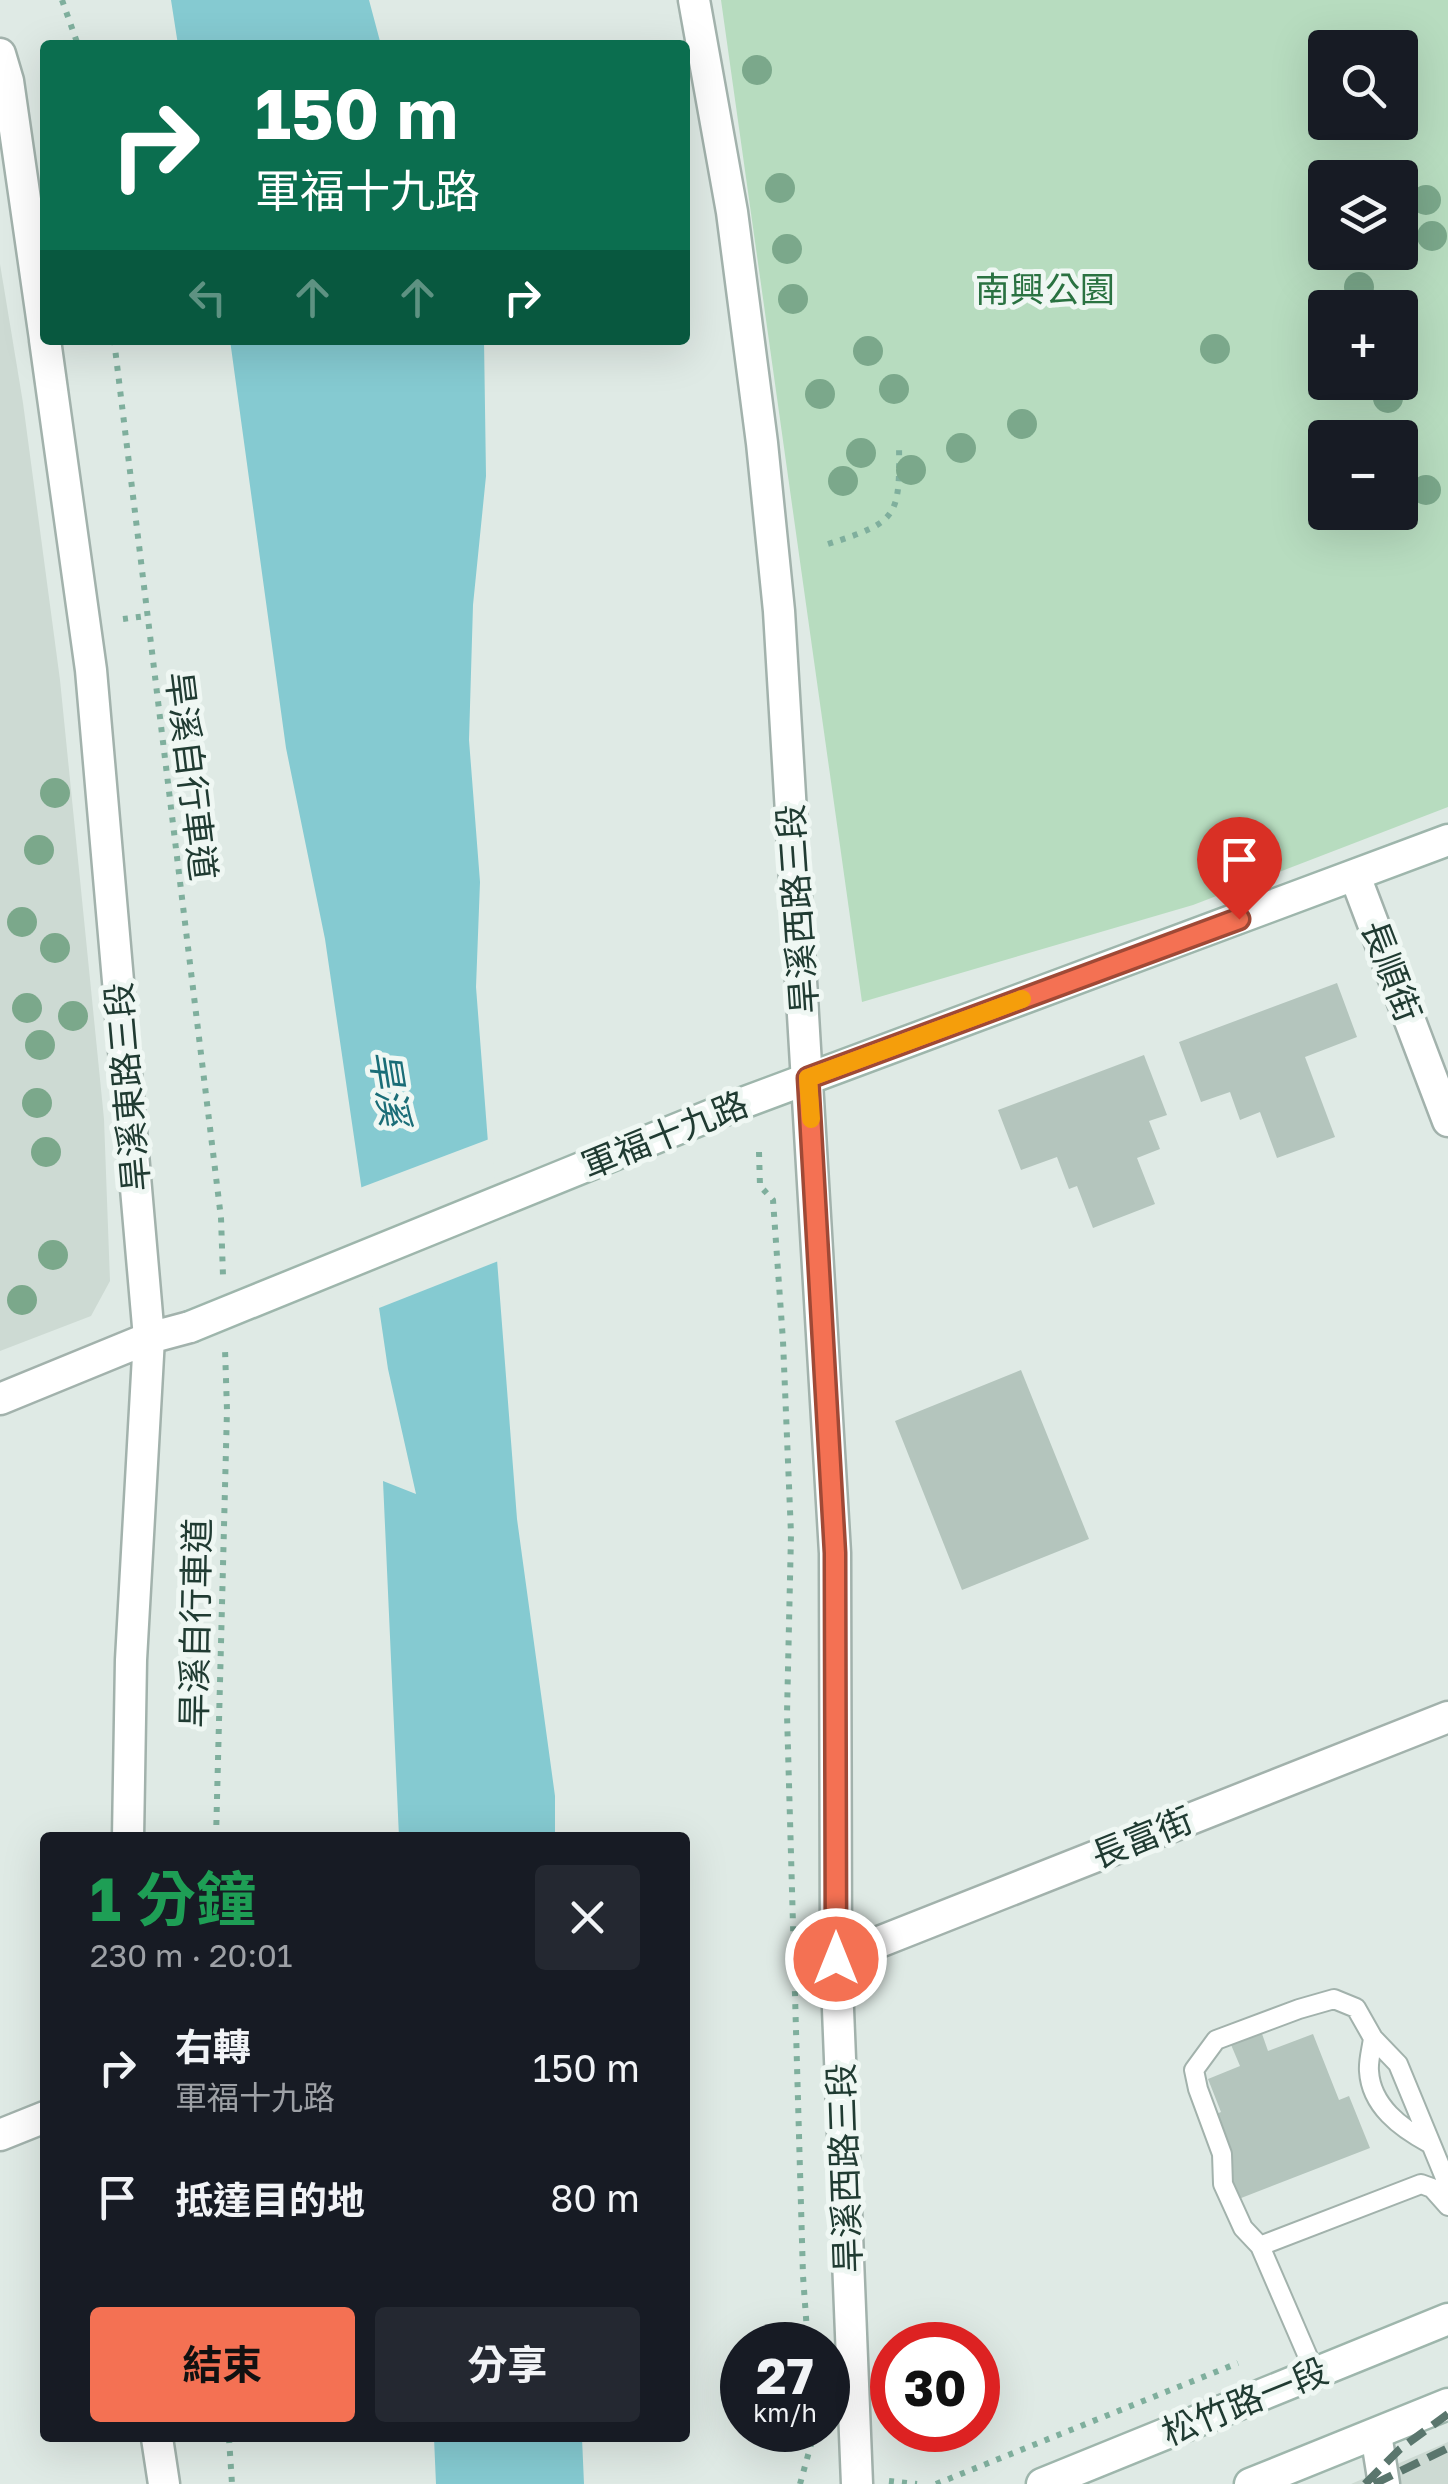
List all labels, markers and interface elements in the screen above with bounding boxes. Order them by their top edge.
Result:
map controls [1308,30,1418,530]
button: search [1308,30,1418,140]
text: 150 m [255,70,458,154]
icon: right [90,80,220,210]
button: layers [1308,160,1418,270]
text: 軍福十九路 [255,163,480,217]
park label: 南興公園 [975,268,1115,310]
icon: left [180,270,235,325]
icon: ahead [285,270,340,325]
icon: ahead [390,270,445,325]
icon: right [495,270,550,325]
button: + [1308,290,1418,400]
button: − [1308,420,1418,530]
street label: 旱溪自行車道 [158,669,226,883]
street label: 旱溪西路三段 [769,803,825,1015]
pin [1197,817,1282,920]
icon: arrive [1212,832,1267,887]
street label: 長順街 [1354,914,1430,1027]
street label: 旱溪東路三段 [97,981,157,1194]
water label: 旱溪 [362,1047,419,1134]
street label: 軍福十九路 [576,1082,754,1186]
street label: 旱溪自行車道 [172,1518,218,1728]
street label: 長富街 [1085,1798,1198,1876]
text: 1 分鐘 [90,1862,256,1934]
button: close [535,1865,640,1970]
position arrow [784,1907,888,2011]
text: 230 m · 20:01 [90,1936,292,1974]
text: 右轉 [175,2024,251,2069]
icon: right [90,2040,145,2095]
text: 150 m [533,2045,640,2090]
street label: 旱溪西路三段 [819,2062,869,2274]
text: 軍福十九路 [175,2078,335,2116]
icon: arrive [90,2170,145,2225]
text: 80 m [550,2175,640,2220]
text: 抵達目的地 [175,2177,365,2222]
button: 結束 [90,2307,355,2422]
button: 分享 [375,2307,640,2422]
speed limit sign: 30 [870,2322,1000,2452]
text: 27 [756,2345,814,2405]
street label: 松竹路一段 [1156,2349,1334,2453]
text: km/h [753,2397,817,2428]

